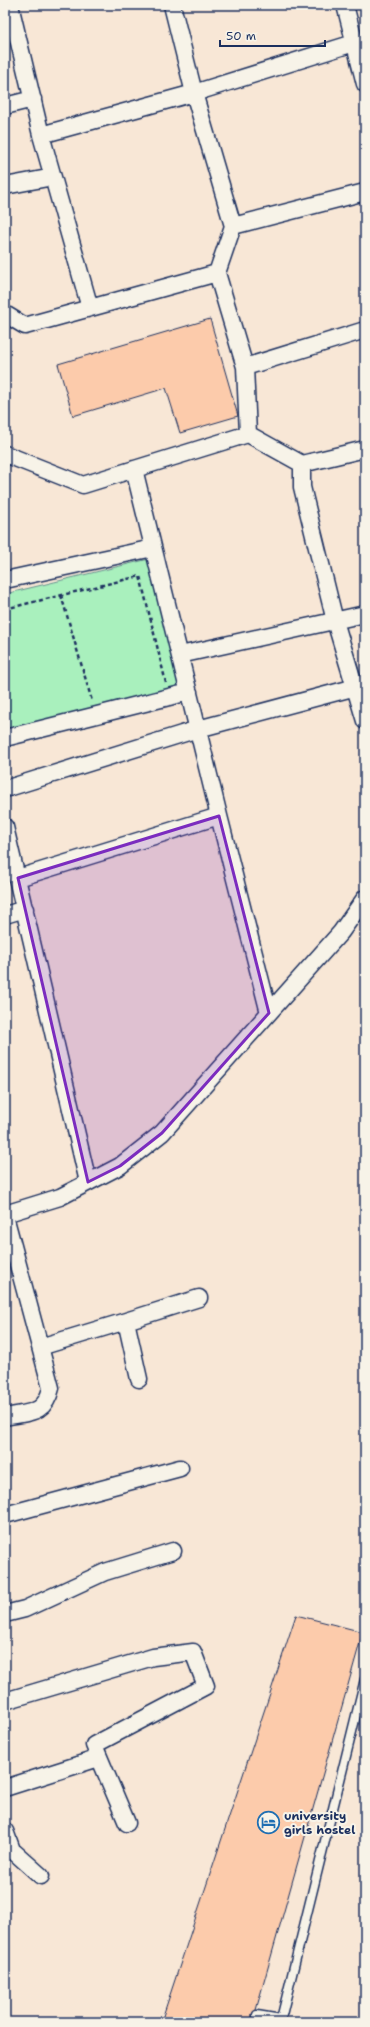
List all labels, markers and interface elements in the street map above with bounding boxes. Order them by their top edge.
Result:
scale bar [220,22,325,48]
text: 50 m [226,28,256,44]
place label: university girls hostel [284,1808,355,1838]
hotel icon: university girls hostel [255,1810,281,1836]

